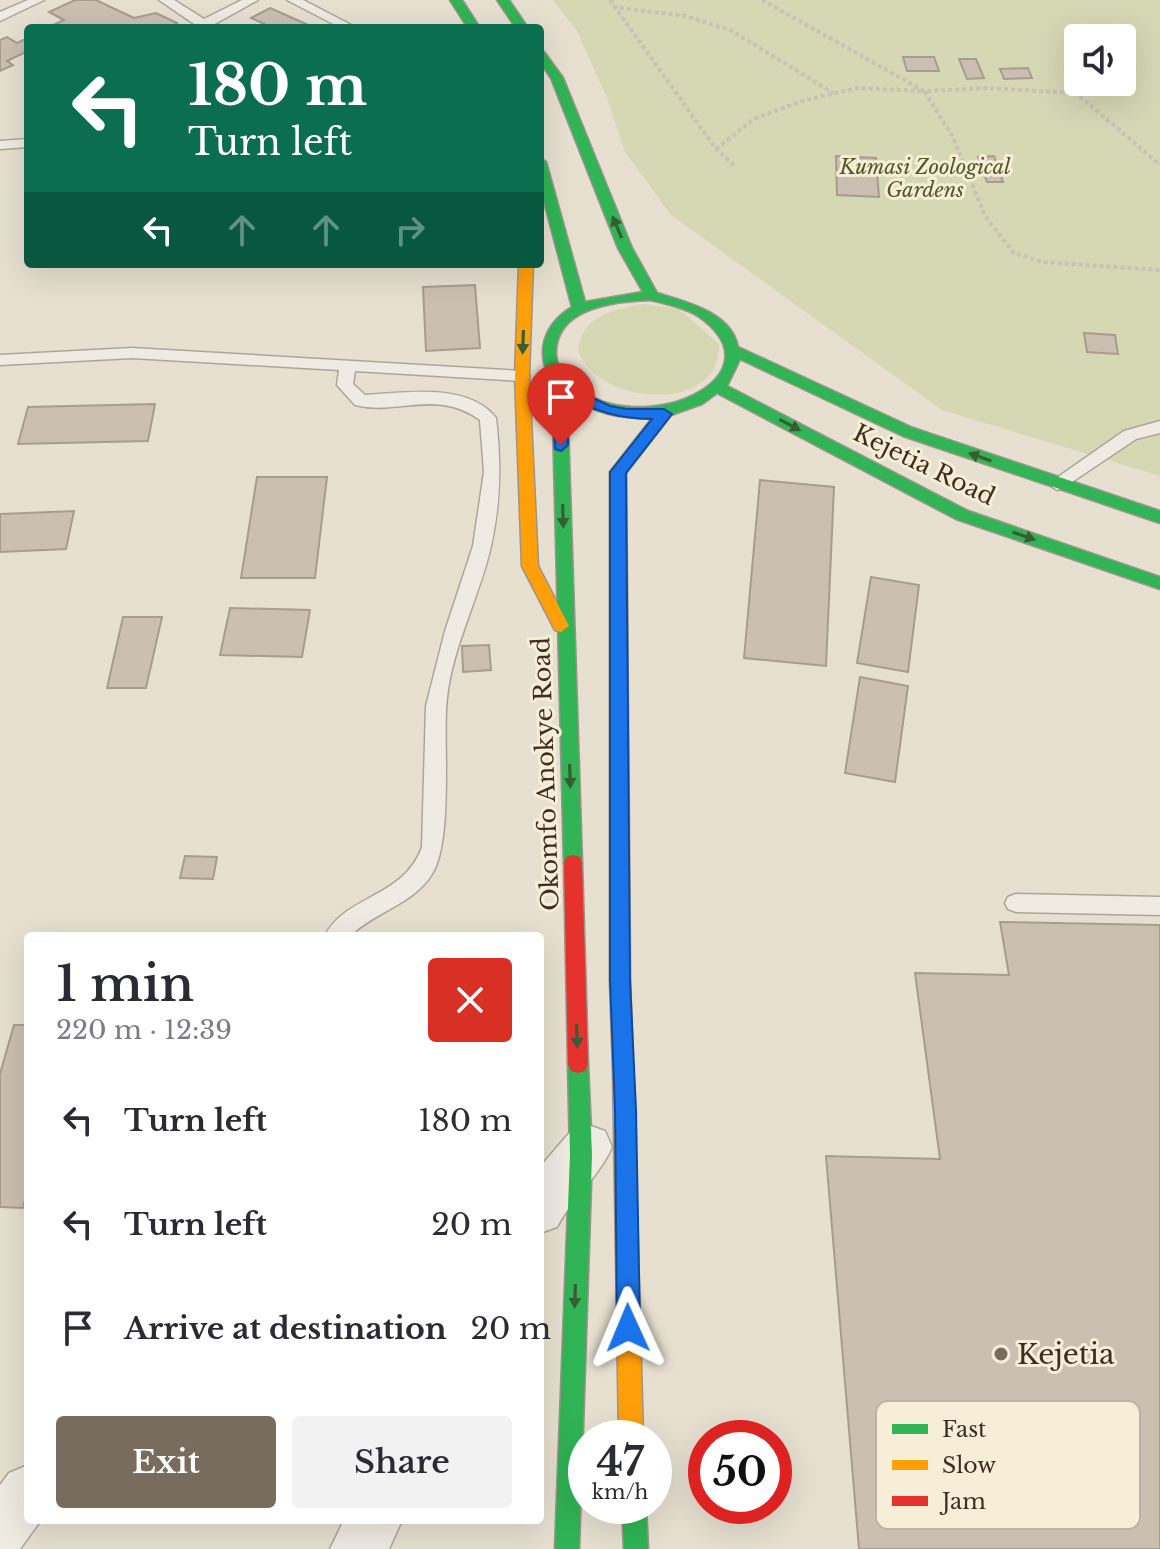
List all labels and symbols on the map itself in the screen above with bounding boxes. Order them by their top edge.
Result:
park label: Kumasi Zoological Gardens [838,155,1011,202]
one-way arrow [610,215,623,239]
one-way arrow [517,330,530,355]
pin [527,363,595,445]
one-way arrow [778,418,801,431]
street label: Kejetia Road [849,418,1000,511]
one-way arrow [967,451,991,463]
one-way arrow [556,504,569,529]
one-way arrow [1012,531,1036,543]
street label: Okomfo Anokye Road [526,637,565,911]
one-way arrow [564,764,576,789]
one-way arrow [571,1024,584,1049]
one-way arrow [569,1284,582,1309]
position arrow [586,1286,670,1370]
place label: Kejetia [1017,1337,1115,1372]
marker: Kejetia [992,1345,1010,1363]
legend [876,1401,1140,1529]
text: Fast [942,1416,987,1443]
speed limit sign: 50 [688,1420,792,1524]
text: Slow [942,1452,996,1479]
text: Jam [939,1488,986,1515]

